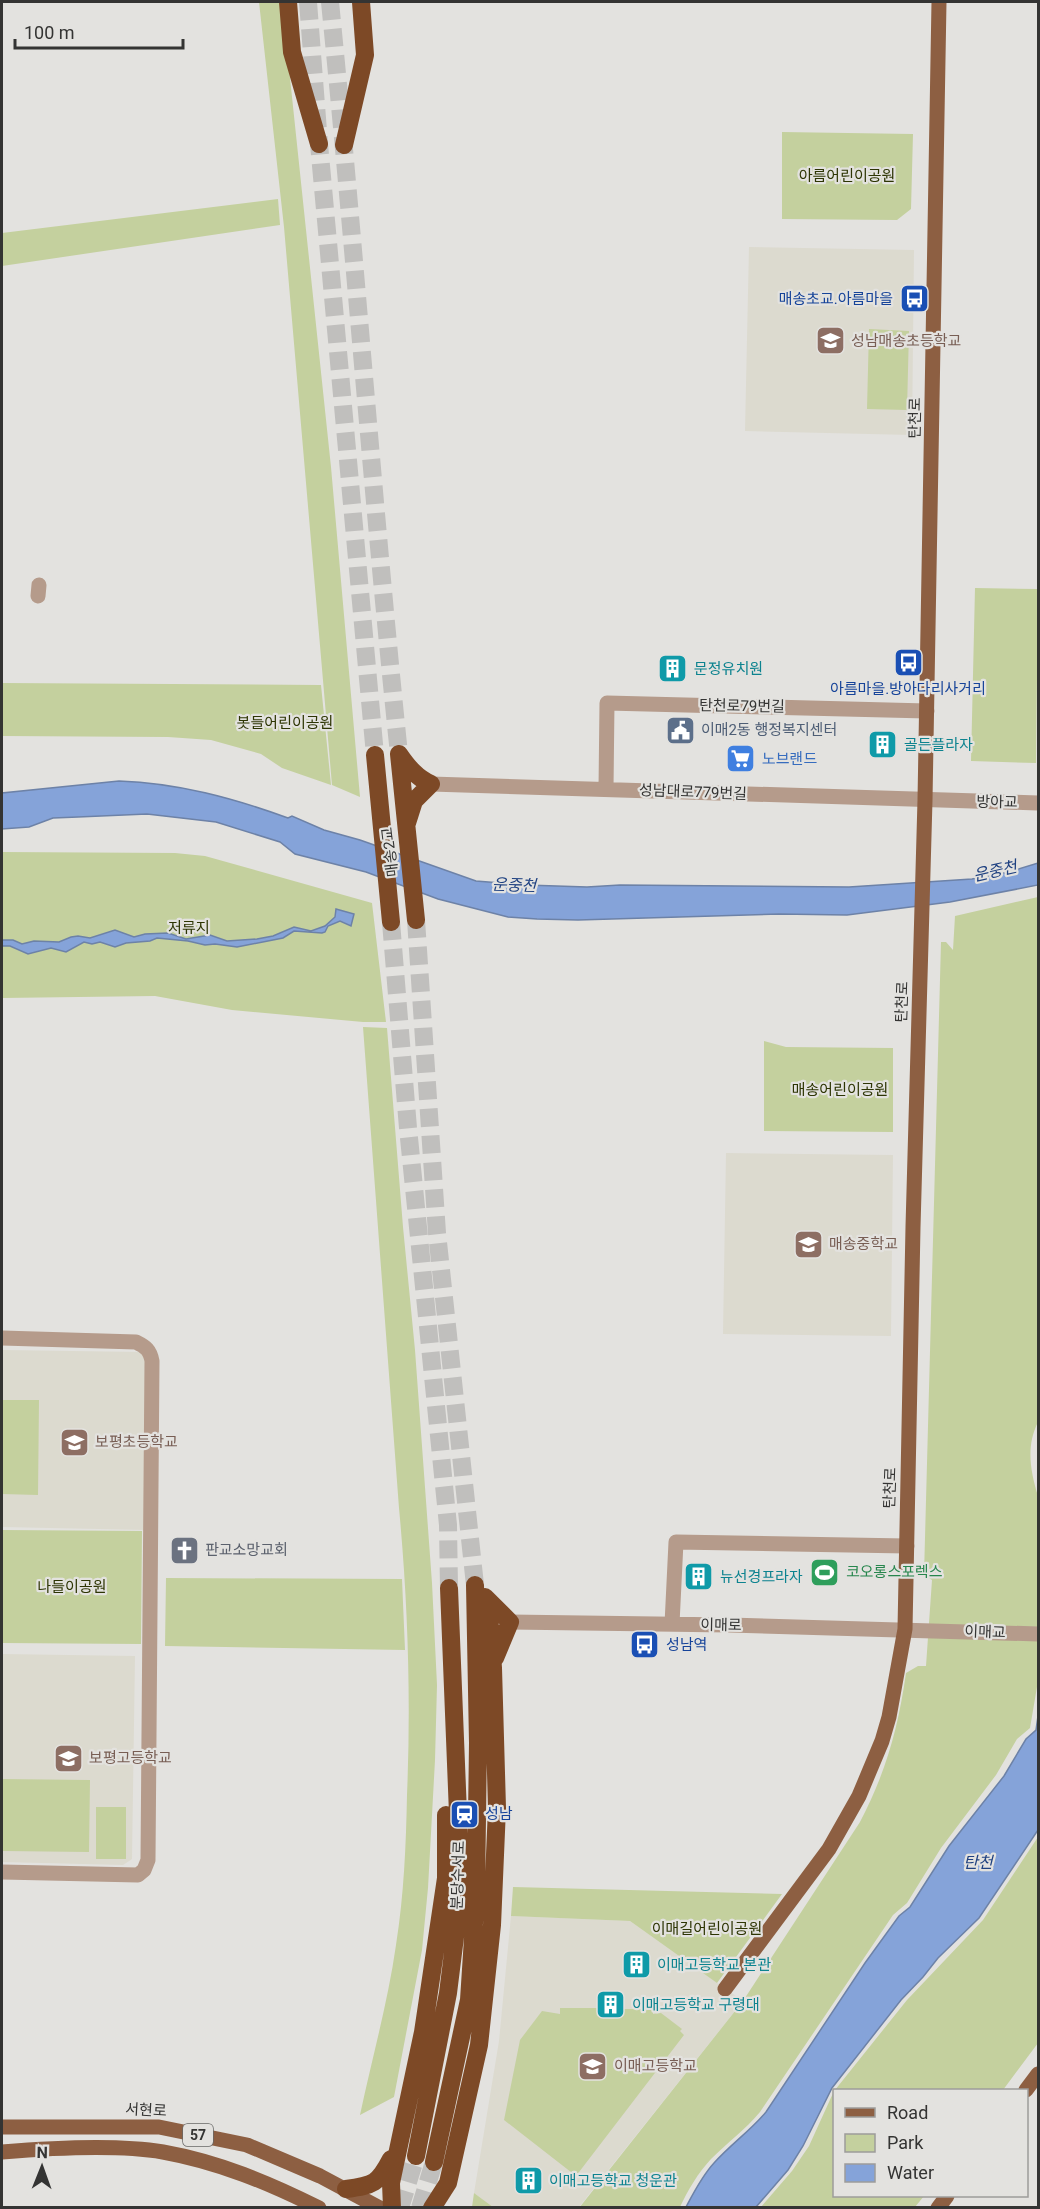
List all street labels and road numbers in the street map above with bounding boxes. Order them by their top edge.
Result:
street label: 탄천로 [906,397,924,439]
street label: 탄천로79번길 [699,696,785,716]
street label: 성남대로779번길 [639,781,747,803]
street label: 방아교 [976,793,1018,811]
street label: 매송2교 [378,826,402,878]
street label: 탄천로 [892,981,912,1023]
street label: 탄천로 [880,1467,900,1509]
street label: 이매로 [700,1616,742,1634]
street label: 이매교 [964,1622,1006,1642]
street label: 분당수서로 [448,1840,468,1910]
street label: 서현로 [125,2100,167,2120]
road number: 57 [183,2124,213,2146]

